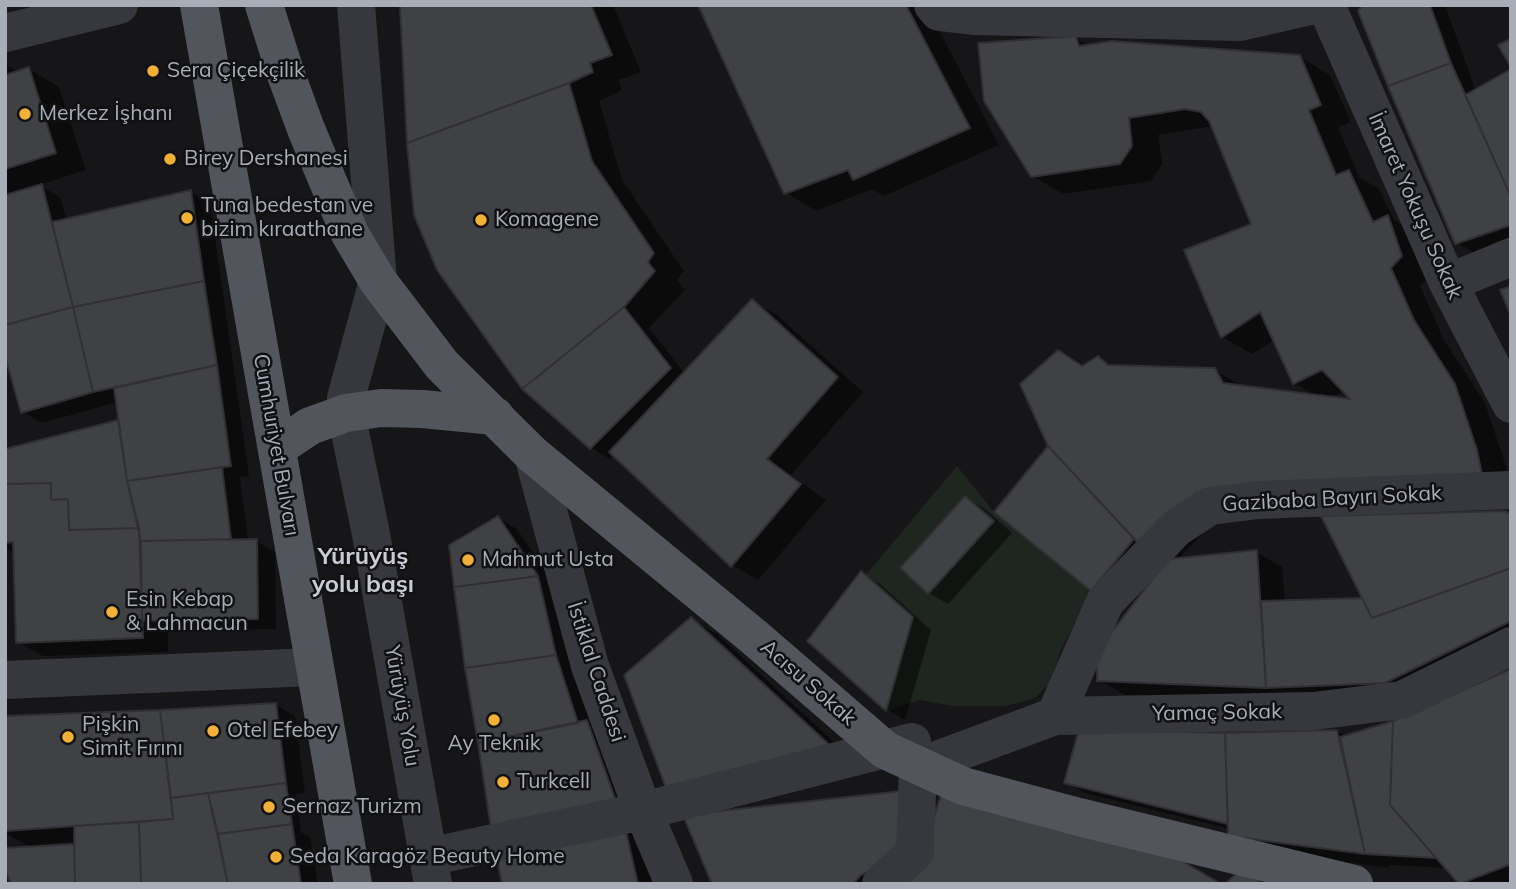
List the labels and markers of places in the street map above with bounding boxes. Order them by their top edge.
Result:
place label: Sera Çiçekçilik [167,58,305,84]
marker: Sera Çiçekçilik [145,63,161,79]
place label: Merkez İşhanı [39,101,172,127]
marker: Merkez İşhanı [17,106,33,122]
place label: Birey Dershanesi [184,146,348,172]
marker: Birey Dershanesi [162,151,178,167]
place label: Tuna bedestan ve bizim kıraathane [201,193,373,243]
place label: Komagene [495,207,599,233]
marker: Tuna bedestan ve bizim kıraathane [179,210,195,226]
marker: Komagene [473,212,489,228]
place label: Mahmut Usta [482,547,614,573]
marker: Mahmut Usta [460,552,476,568]
place label: Esin Kebap & Lahmacun [126,587,248,637]
marker: Esin Kebap & Lahmacun [104,604,120,620]
place label: Pişkin Simit Fırını [82,712,183,762]
marker: Ay Teknik [486,712,502,728]
place label: Otel Efebey [227,718,338,744]
marker: Otel Efebey [205,723,221,739]
marker: Pişkin Simit Fırını [60,729,76,745]
place label: Ay Teknik [448,731,540,757]
place label: Turkcell [517,769,590,795]
marker: Turkcell [495,774,511,790]
place label: Sernaz Turizm [283,794,422,820]
marker: Sernaz Turizm [261,799,277,815]
place label: Seda Karagöz Beauty Home [290,844,565,870]
marker: Seda Karagöz Beauty Home [268,849,284,865]

